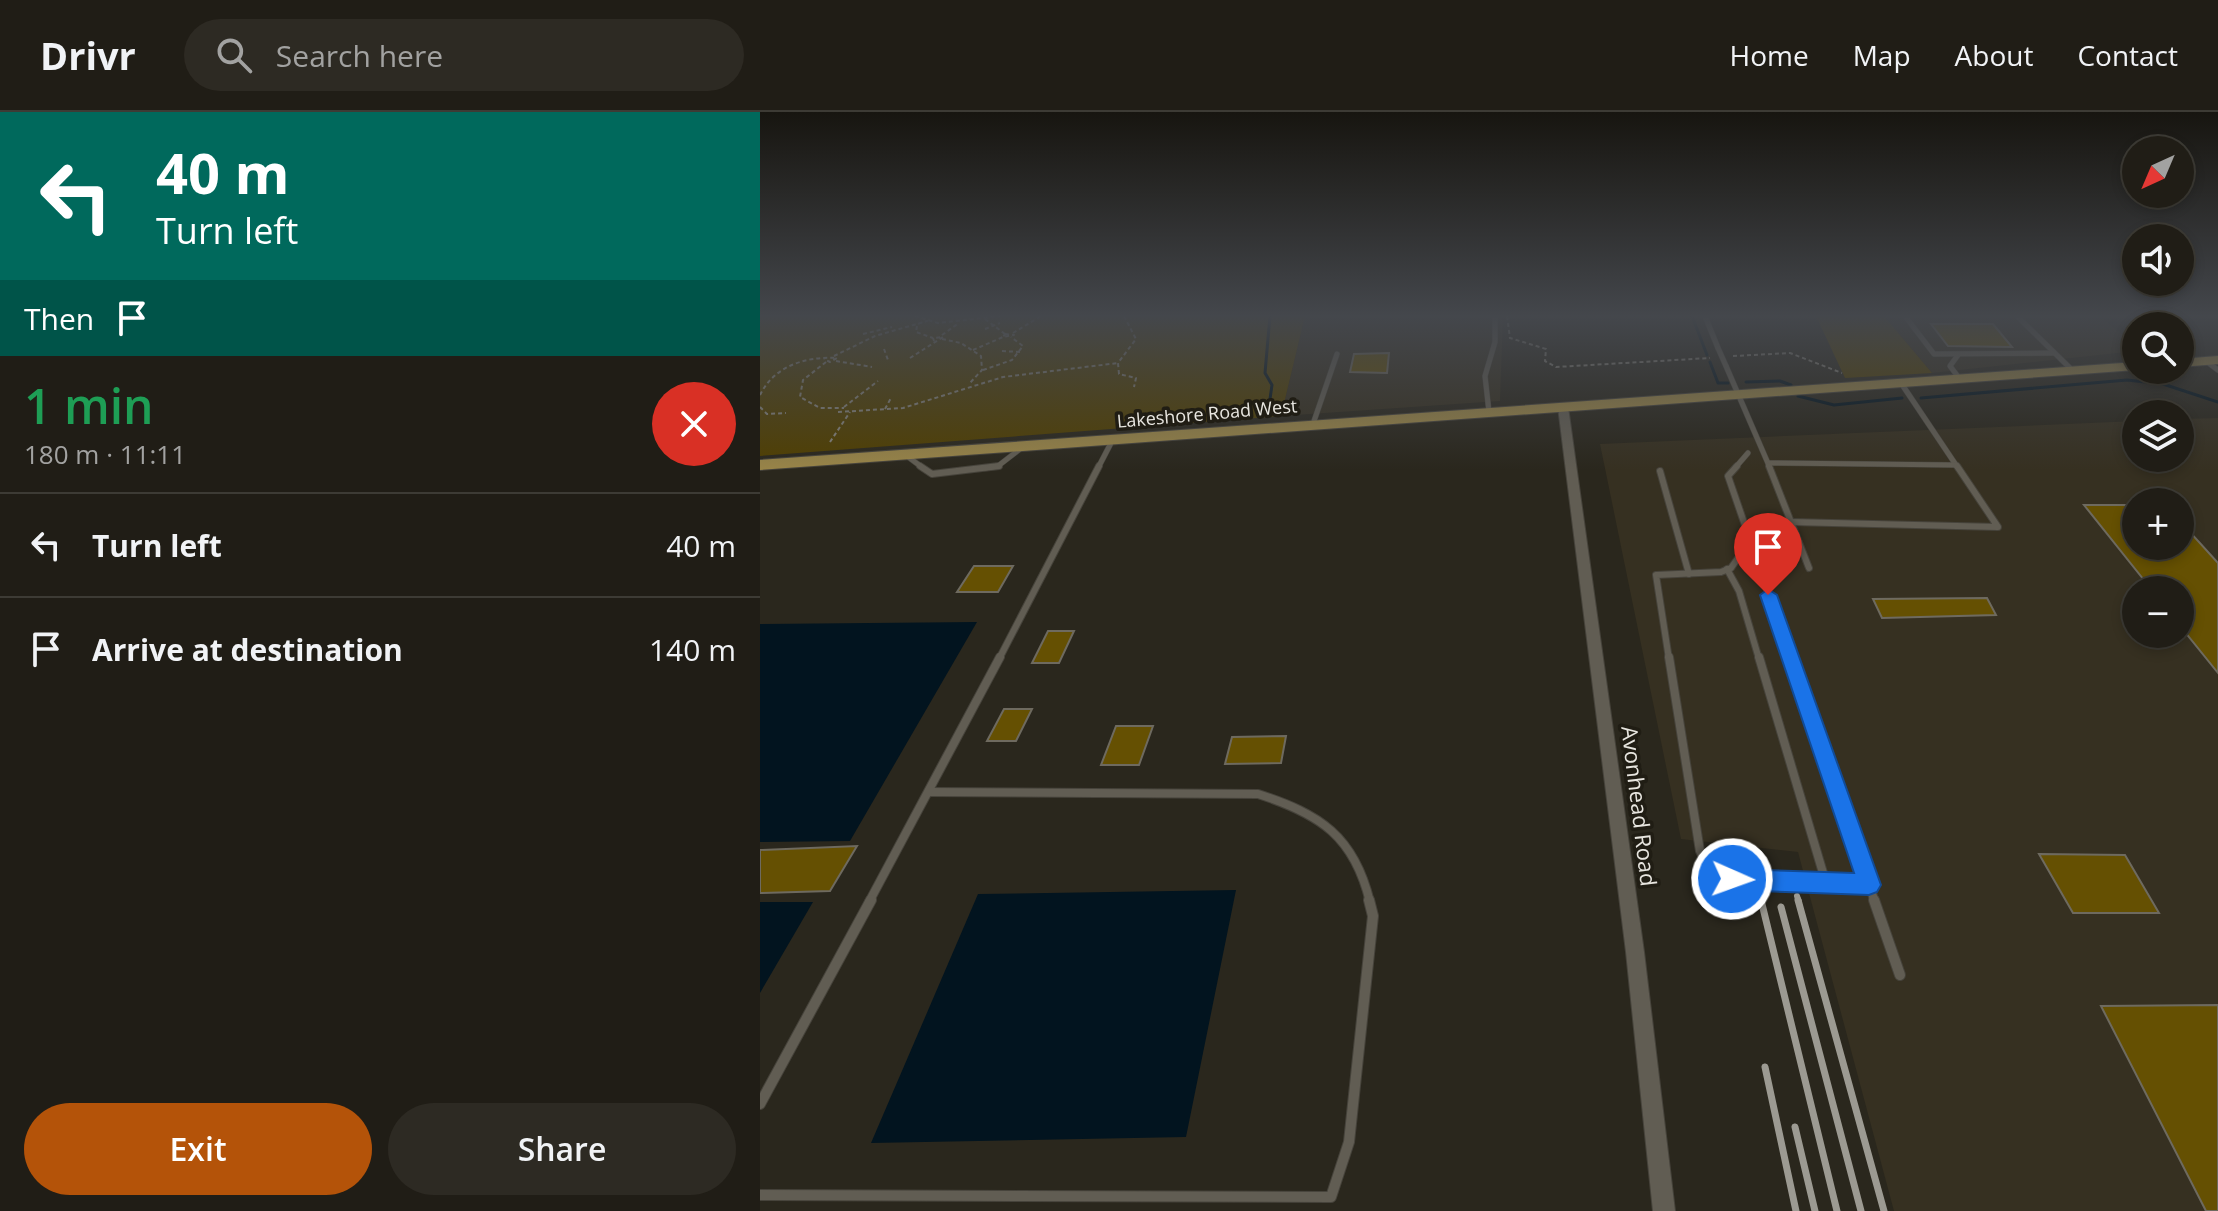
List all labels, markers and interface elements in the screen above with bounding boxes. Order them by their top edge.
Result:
search box [184,19,744,91]
text: Drivr [40,29,136,81]
icon: search [212,33,256,77]
text: Search here [276,35,443,76]
text: Home [1730,36,1809,74]
text: Map [1853,36,1911,74]
text: About [1955,36,2033,74]
text: Contact [2077,36,2178,74]
text: 40 m [156,134,290,210]
north arrow [2122,136,2194,208]
map controls [2122,136,2194,648]
icon: left [24,144,128,248]
text: Turn left [156,206,298,255]
button: sound [2122,224,2194,296]
icon: arrive [110,296,154,340]
text: Then [24,298,94,339]
button: search [2122,312,2194,384]
text: 1 min [24,373,154,438]
button: close [652,382,736,466]
street label: Lakeshore Road West [1116,393,1298,433]
button: layers [2122,400,2194,472]
text: 180 m · 11:11 [24,436,186,472]
button: + [2122,488,2194,560]
pin [1734,513,1802,595]
icon: left [24,523,68,567]
text: Turn left [92,525,222,566]
text: 40 m [666,525,736,566]
icon: arrive [1746,525,1790,569]
button: − [2122,576,2194,648]
icon: arrive [24,627,68,671]
text: Arrive at destination [92,629,403,670]
text: 140 m [649,629,736,670]
street label: Avonhead Road [1615,724,1665,888]
position arrow [1690,837,1774,921]
button: Exit [24,1103,372,1195]
button: Share [388,1103,736,1195]

